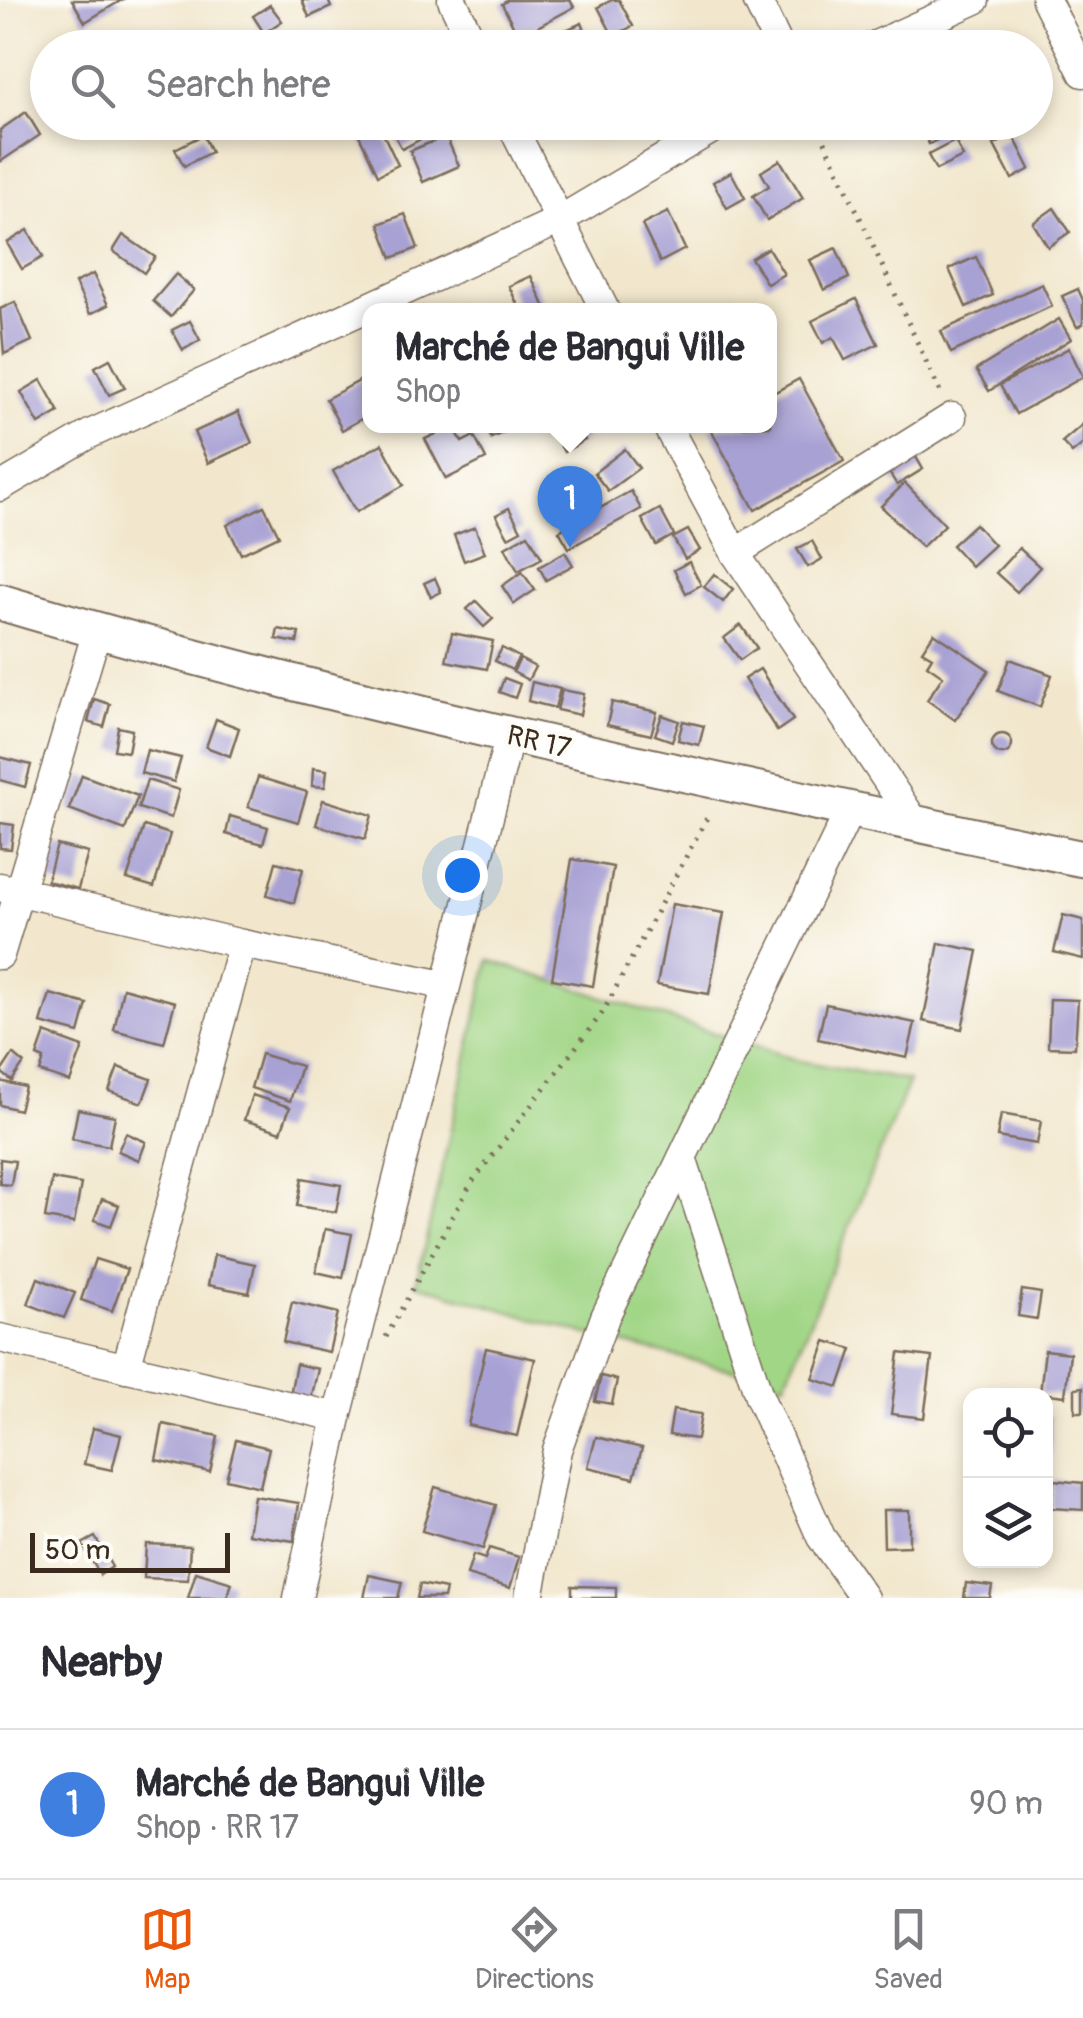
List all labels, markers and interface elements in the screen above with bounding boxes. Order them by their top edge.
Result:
search box [30,30,1053,140]
icon: search [65,58,120,113]
text: Search here [145,61,331,109]
popup [362,303,777,433]
text: Marché de Bangui Ville [395,324,744,372]
text: Shop [395,372,461,412]
pin: 1 [538,466,602,548]
street label: RR 17 [503,718,574,767]
your location [437,850,488,901]
map controls [963,1388,1053,1568]
button: locate [963,1388,1053,1478]
button: layers [963,1478,1053,1568]
scale bar [30,1528,230,1572]
text: 50 m [45,1533,110,1568]
text: Nearby [40,1637,162,1689]
text: Marché de Bangui Ville [135,1760,484,1808]
text: 1 [66,1784,79,1824]
text: 90 m [969,1784,1043,1824]
text: Shop · RR 17 [135,1808,299,1848]
tab: Map [140,1902,195,1997]
tab: Directions [475,1902,594,1997]
tab: Saved [874,1902,943,1997]

